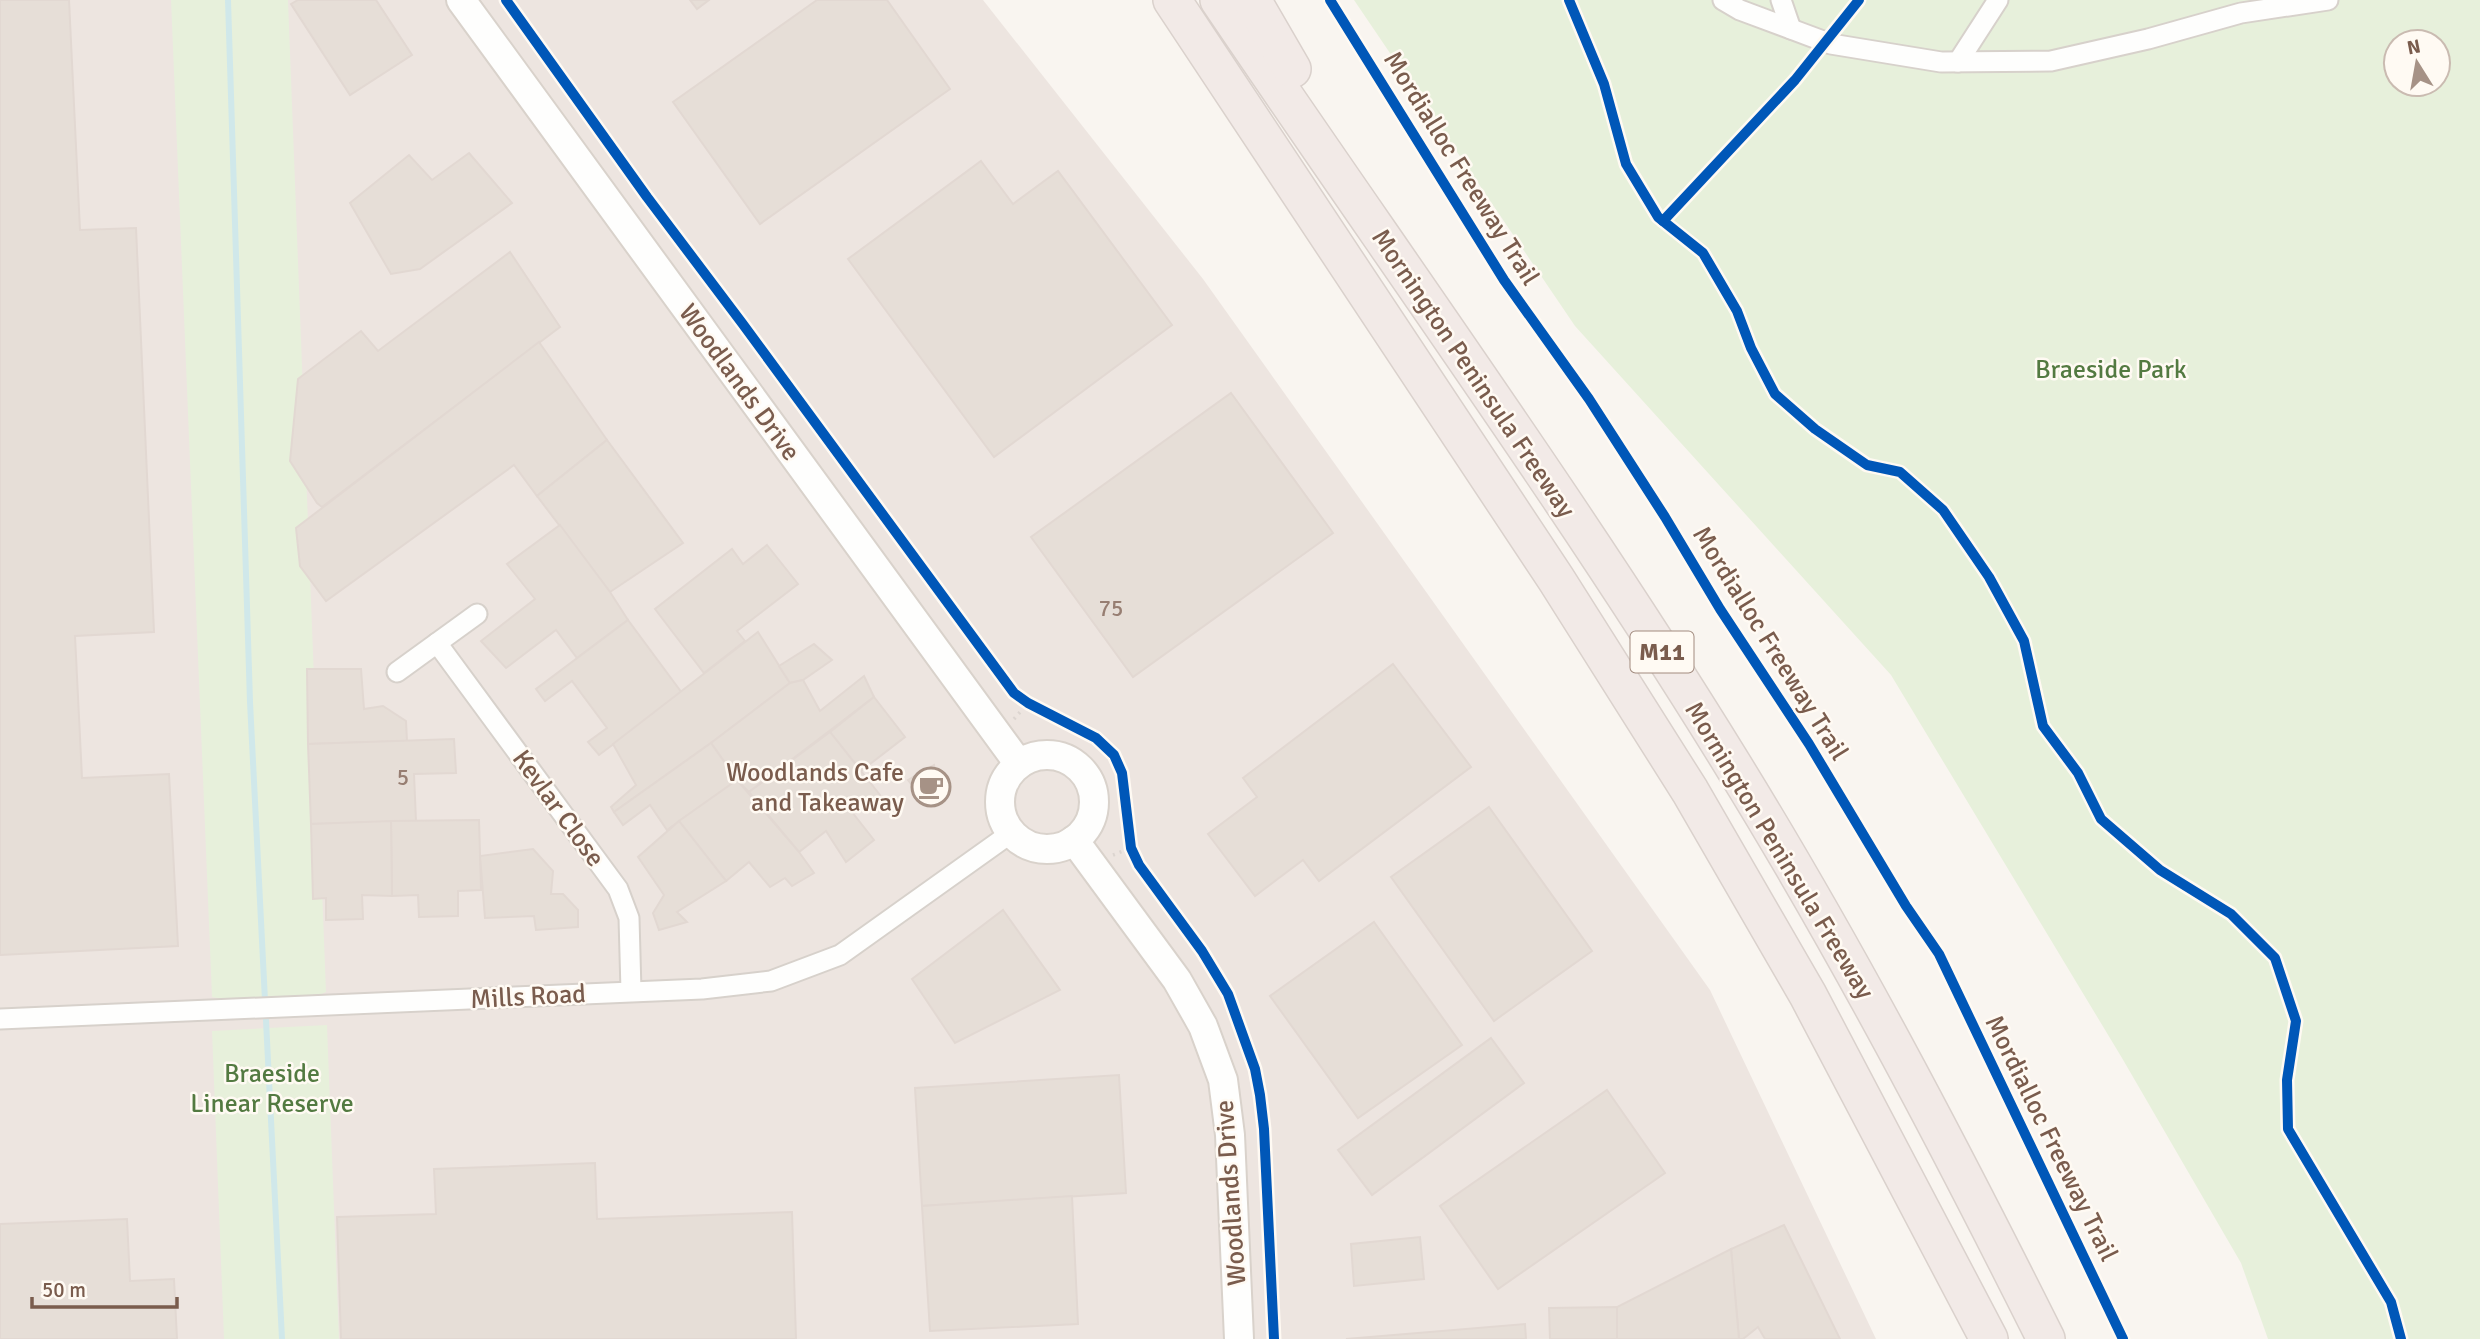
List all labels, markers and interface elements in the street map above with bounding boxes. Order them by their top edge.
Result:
north arrow [2382,28,2452,98]
text: N [2405,34,2423,60]
street label: Mordialloc Freeway Trail [1376,46,1546,291]
street label: Mornington Peninsula Freeway [1364,223,1582,524]
street label: Woodlands Drive [672,298,807,467]
park label: Braeside Park [2035,354,2187,386]
street label: Mordialloc Freeway Trail [1685,521,1855,766]
house number: 75 [1099,594,1123,623]
road number: M11 [1630,632,1694,672]
street label: Mornington Peninsula Freeway [1678,696,1881,1005]
street label: Kevlar Close [505,744,611,873]
place label: Woodlands Cafe and Takeaway [726,757,904,819]
house number: 5 [397,763,409,792]
cafe icon: Woodlands Cafe and Takeaway [910,766,952,808]
street label: Mills Road [469,978,587,1016]
street label: Mordialloc Freeway Trail [1978,1010,2125,1267]
park label: Braeside Linear Reserve [190,1058,354,1120]
street label: Woodlands Drive [1209,1099,1253,1287]
scale bar [32,1266,177,1310]
text: 50 m [42,1277,86,1303]

